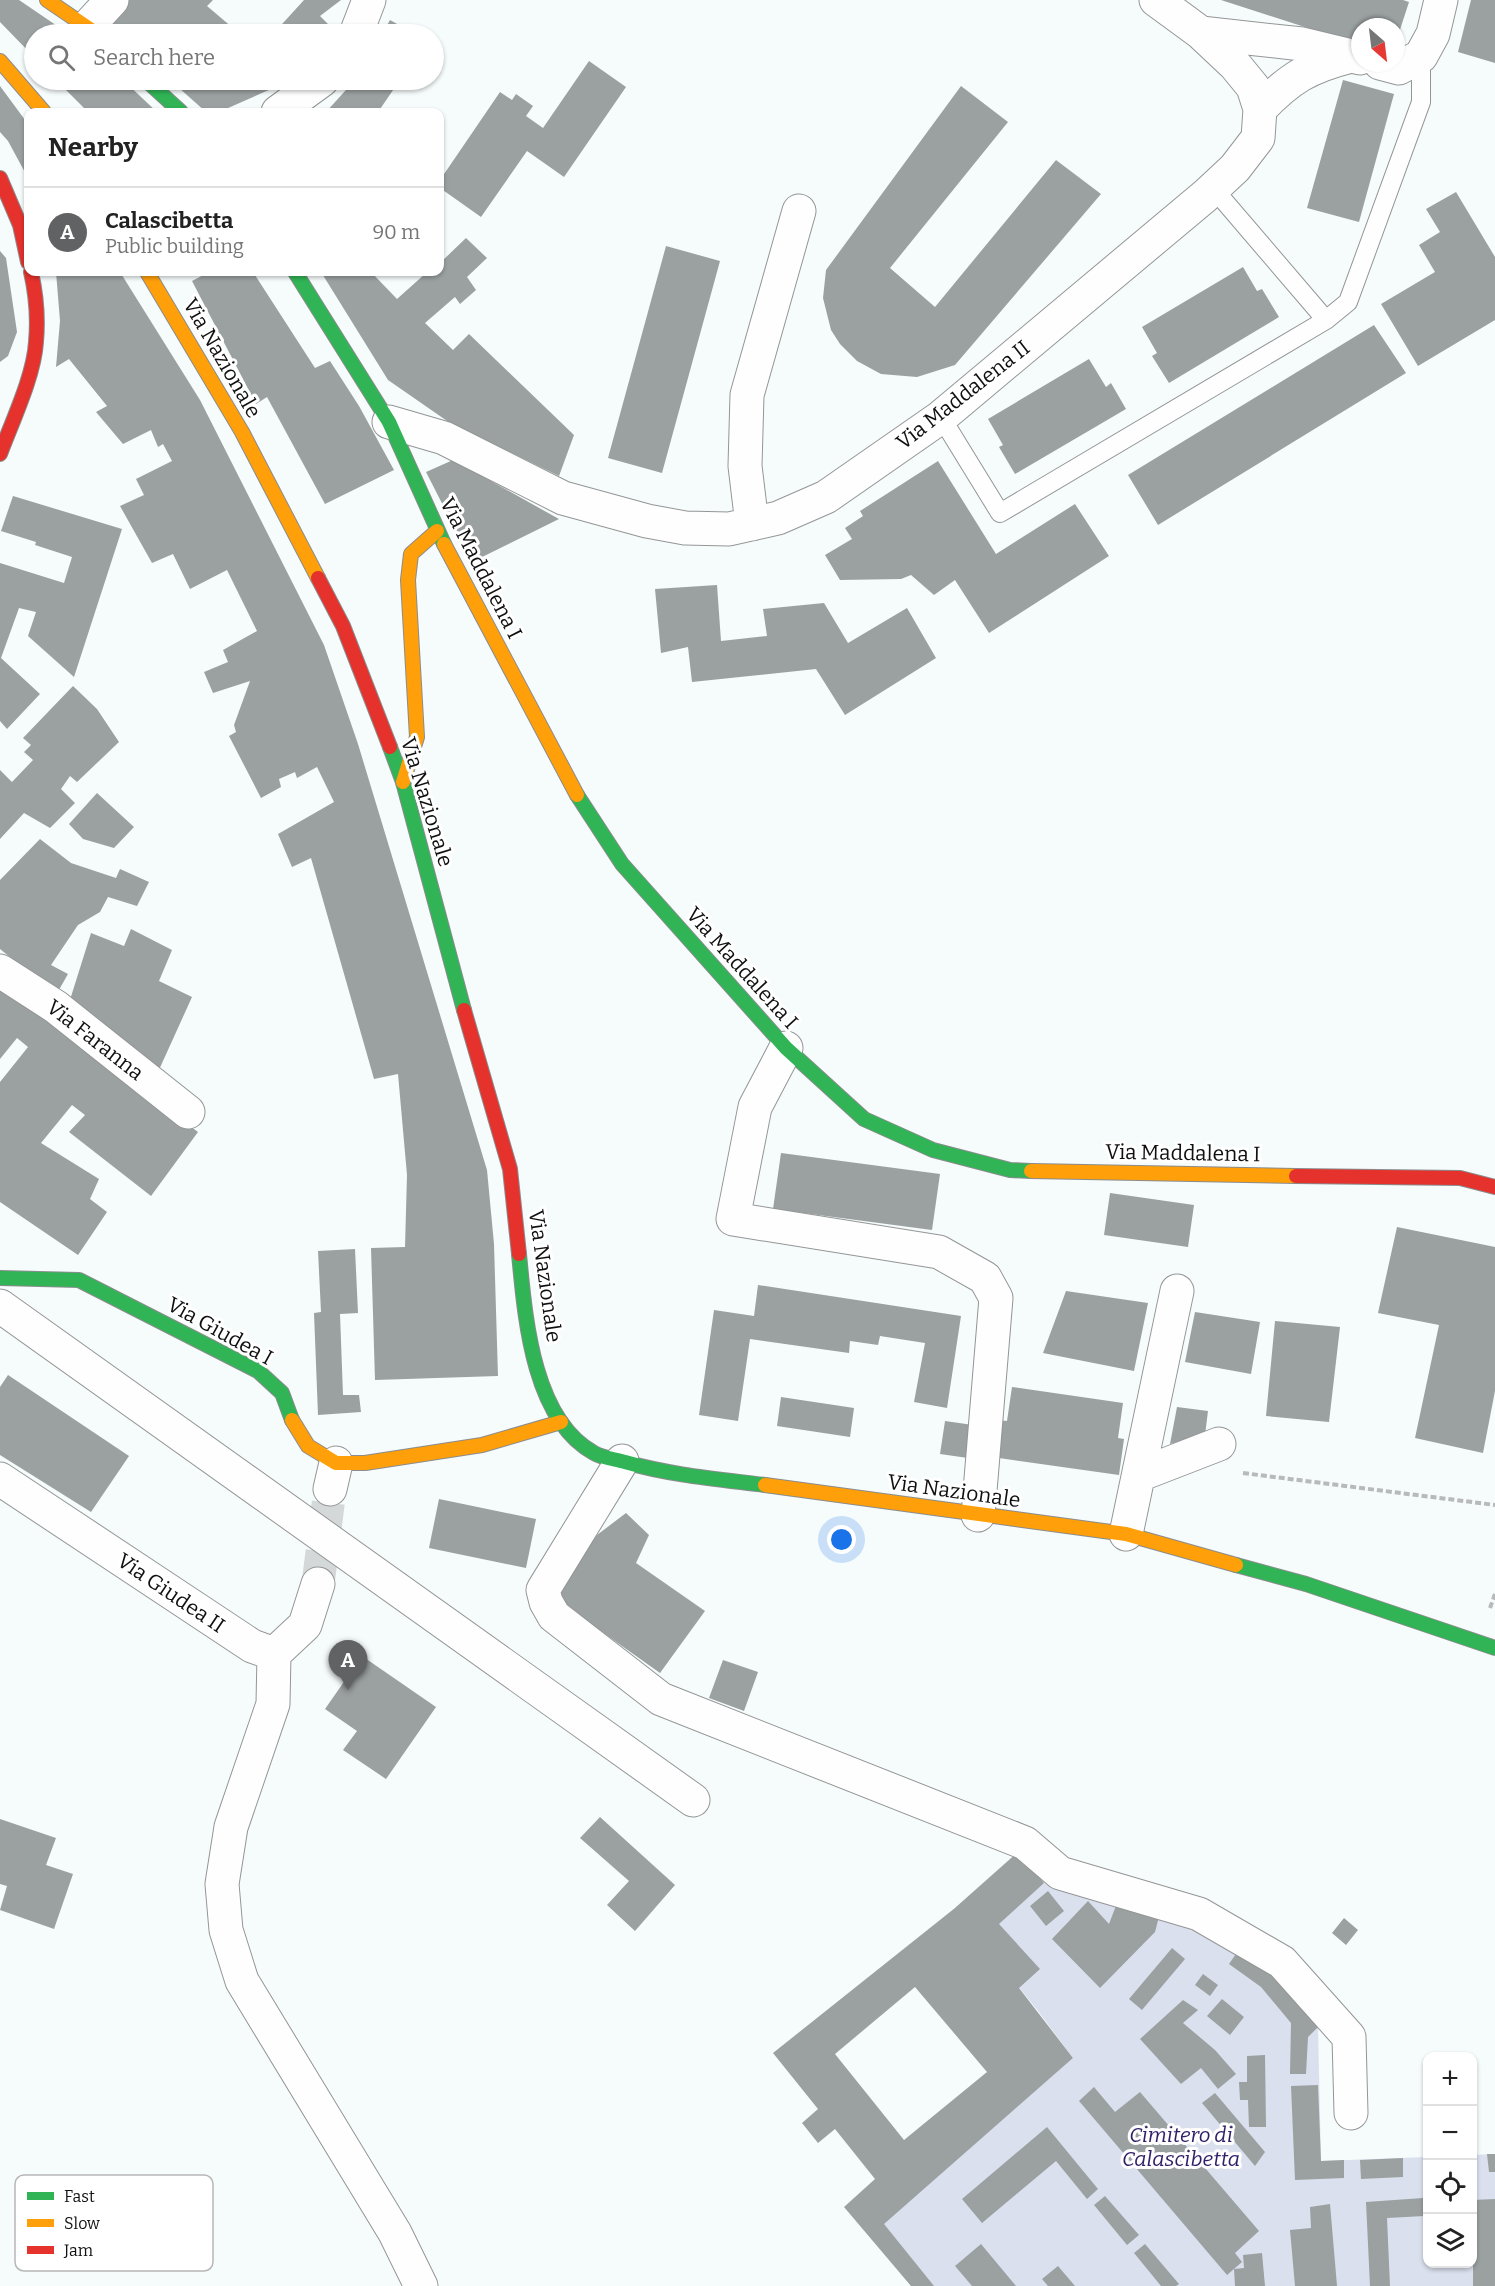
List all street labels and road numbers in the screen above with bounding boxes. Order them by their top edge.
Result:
street label: Via Nazionale [177,294,267,422]
street label: Via Maddalena II [891,335,1035,455]
street label: Via Maddalena I [434,493,528,643]
street label: Via Nazionale [395,734,459,870]
street label: Via Maddalena I [680,902,804,1034]
street label: Via Faranna [41,994,149,1086]
street label: Via Maddalena I [1105,1139,1261,1167]
street label: Via Nazionale [523,1208,567,1344]
street label: Via Giudea I [162,1291,278,1371]
street label: Via Nazionale [886,1469,1022,1513]
street label: Via Giudea II [112,1547,230,1639]

